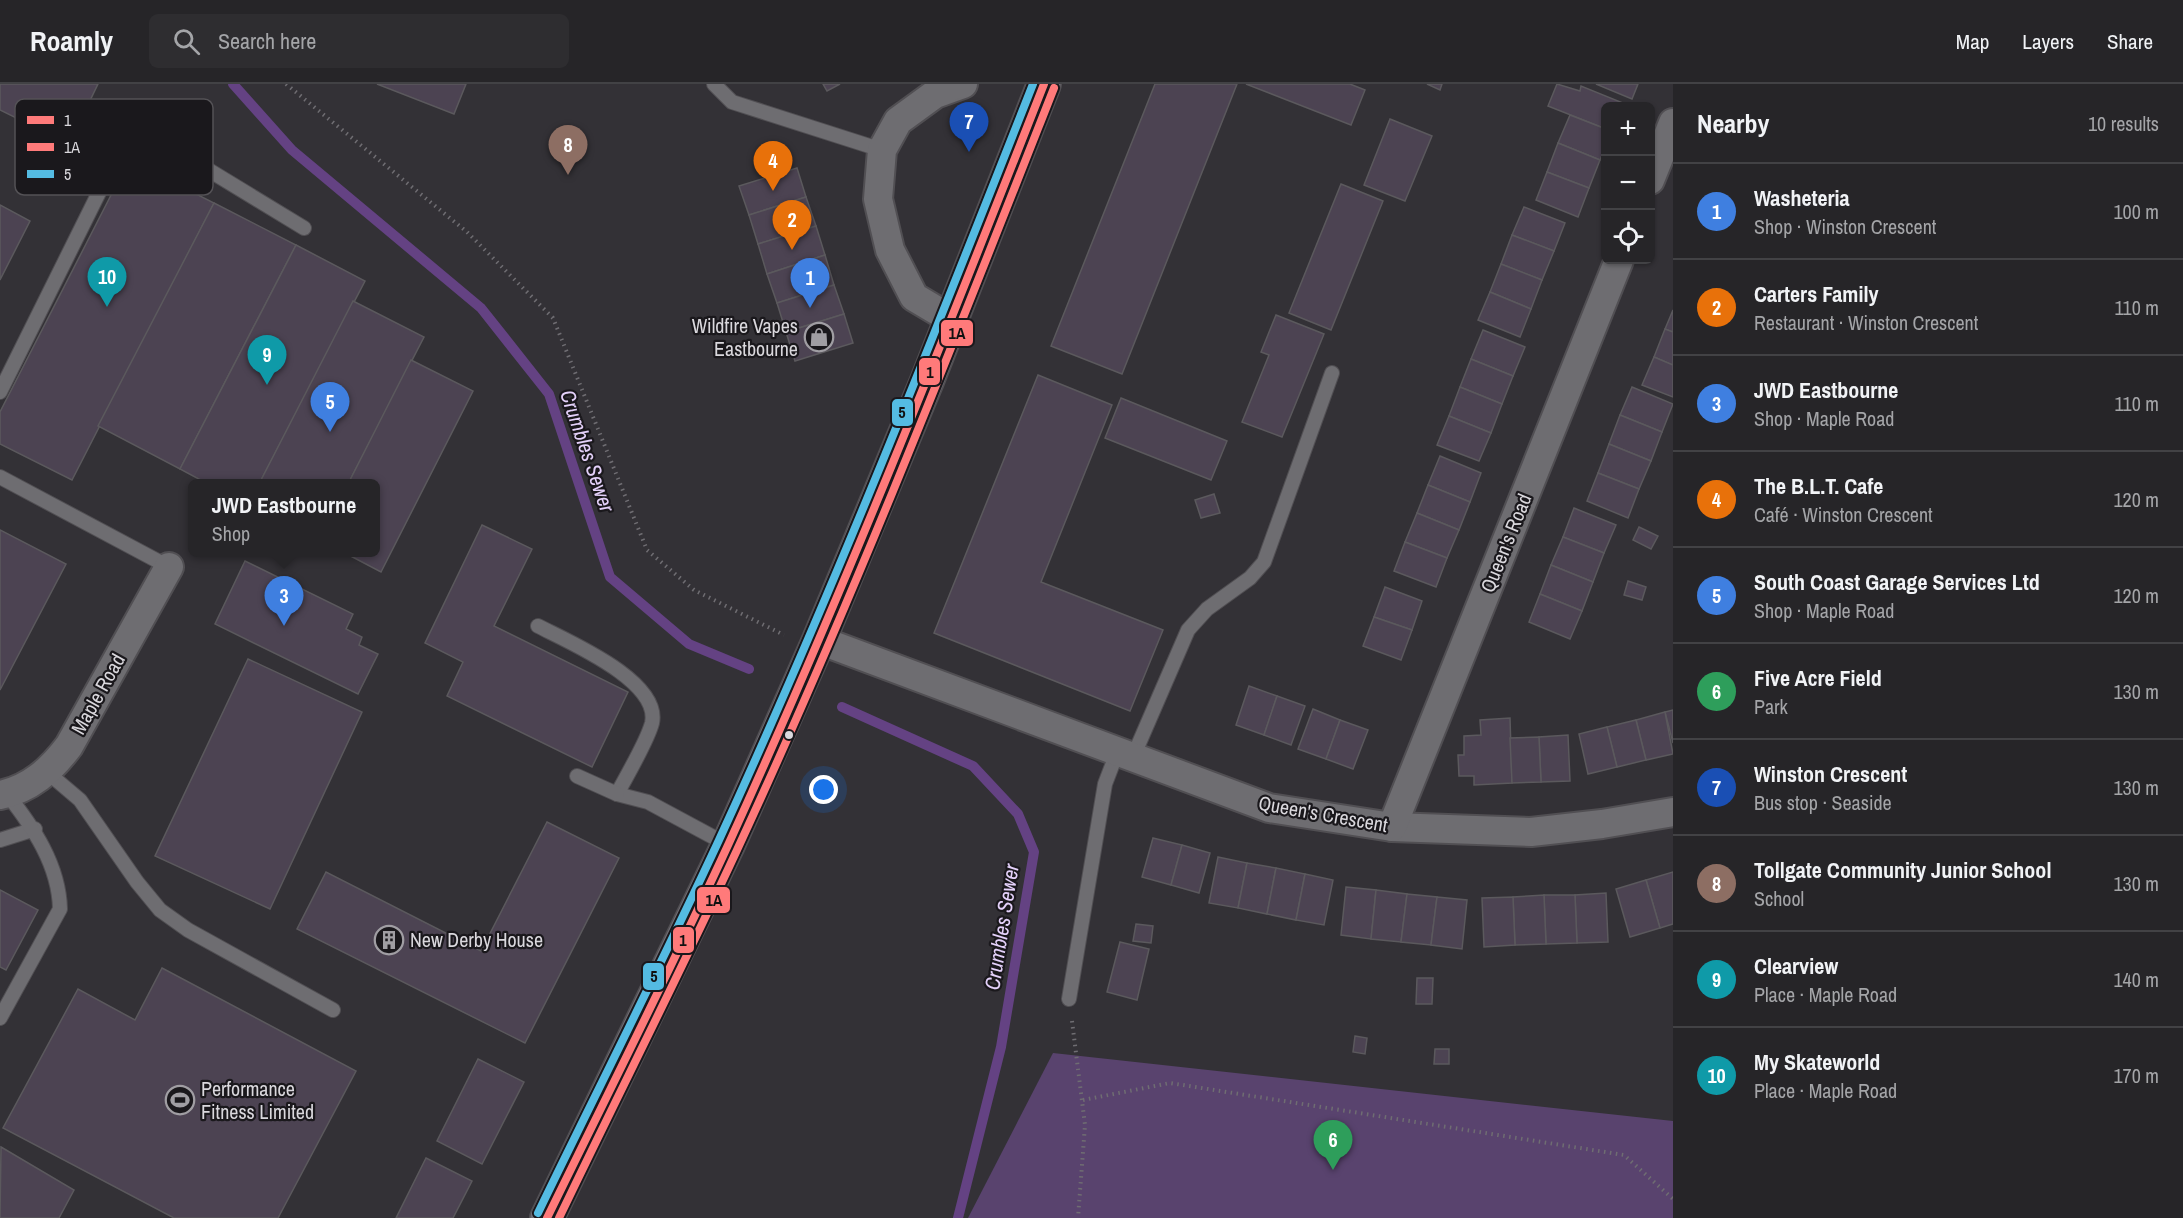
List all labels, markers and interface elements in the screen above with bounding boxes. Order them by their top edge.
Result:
search box [149,14,569,68]
text: Roamly [30,22,113,60]
icon: search [170,25,203,58]
text: Search here [218,26,316,56]
text: Map [1956,27,1989,56]
text: Layers [2022,27,2074,56]
text: Share [2107,27,2153,56]
legend [15,99,213,195]
map controls [1601,102,1655,264]
button: + [1601,102,1655,156]
pin: 7 [950,103,988,152]
text: Nearby [1697,106,1769,141]
text: 1 [64,109,72,131]
text: 10 results [2088,110,2159,137]
pin: 8 [548,126,588,175]
text: 1A [64,136,80,158]
pin: 4 [754,141,792,191]
button: − [1601,156,1655,210]
text: 5 [64,163,71,185]
text: Washeteria [1754,183,1850,213]
text: 1 [1712,198,1721,225]
text: 100 m [2113,198,2159,225]
pin: 2 [772,200,812,250]
button: locate [1601,210,1655,264]
text: Shop · Winston Crescent [1754,213,1936,240]
pin: 10 [88,258,126,307]
pin: 1 [790,258,830,308]
text: Carters Family [1754,279,1878,309]
text: 2 [1712,294,1721,321]
text: 110 m [2115,294,2159,321]
text: Restaurant · Winston Crescent [1754,309,1978,336]
place label: Wildfire Vapes Eastbourne [692,312,798,362]
line badge: 1A [940,319,974,347]
shop icon: Wildfire Vapes Eastbourne [803,321,835,353]
text: 1A [949,322,966,344]
pin: 9 [248,336,286,385]
line badge: 1 [918,357,941,386]
text: 1 [926,361,934,383]
text: JWD Eastbourne [1754,375,1898,405]
pin: 5 [310,382,350,432]
water label: Crumbles Sewer [553,386,622,517]
text: 3 [1712,390,1721,417]
text: 110 m [2115,390,2159,417]
line badge: 5 [891,398,914,427]
text: 5 [898,401,906,423]
text: Shop · Maple Road [1754,405,1894,432]
text: The B.L.T. Cafe [1754,471,1883,501]
popup [188,479,380,557]
text: 4 [1712,486,1721,513]
text: 120 m [2113,486,2159,513]
street label: Queen's Road [1473,489,1538,596]
text: JWD Eastbourne [212,490,356,520]
text: Café · Winston Crescent [1754,501,1933,528]
text: Shop [212,520,250,547]
text: South Coast Garage Services Ltd [1754,567,2040,597]
pin: 3 [264,576,304,626]
text: 5 [1712,582,1721,609]
text: 120 m [2113,582,2159,609]
text: Shop · Maple Road [1754,597,1894,624]
street label: Maple Road [64,649,131,739]
text: Five Acre Field [1754,663,1882,693]
text: 6 [1712,678,1721,705]
text: 130 m [2113,678,2159,705]
text: Park [1754,693,1788,720]
unlabelled marker [783,729,795,741]
text: Winston Crescent [1754,759,1907,789]
text: 7 [1712,774,1721,801]
text: 130 m [2113,774,2159,801]
your location [809,775,838,804]
street label: Queen's Crescent [1256,789,1390,838]
text: Bus stop · Seaside [1754,789,1892,816]
text: Tollgate Community Junior School [1754,855,2051,885]
water label: Crumbles Sewer [977,861,1026,992]
text: 8 [1712,870,1721,897]
text: 130 m [2113,870,2159,897]
text: School [1754,885,1804,912]
line badge: 1A [696,886,731,914]
text: 1A [706,889,723,911]
building icon: New Derby House [373,924,405,956]
place label: New Derby House [410,926,543,953]
line badge: 1 [672,926,695,954]
text: 1 [679,929,687,951]
text: Clearview [1754,951,1838,981]
line badge: 5 [642,962,665,991]
text: 5 [650,965,658,987]
text: 9 [1712,966,1721,993]
text: 140 m [2113,966,2159,993]
text: Place · Maple Road [1754,981,1897,1008]
text: My Skateworld [1754,1047,1880,1077]
text: 10 [1707,1062,1726,1089]
text: 170 m [2113,1062,2159,1089]
place label: Performance Fitness Limited [201,1075,314,1125]
text: Place · Maple Road [1754,1077,1897,1104]
sports icon: Performance Fitness Limited [164,1084,196,1116]
pin: 6 [1314,1120,1352,1170]

